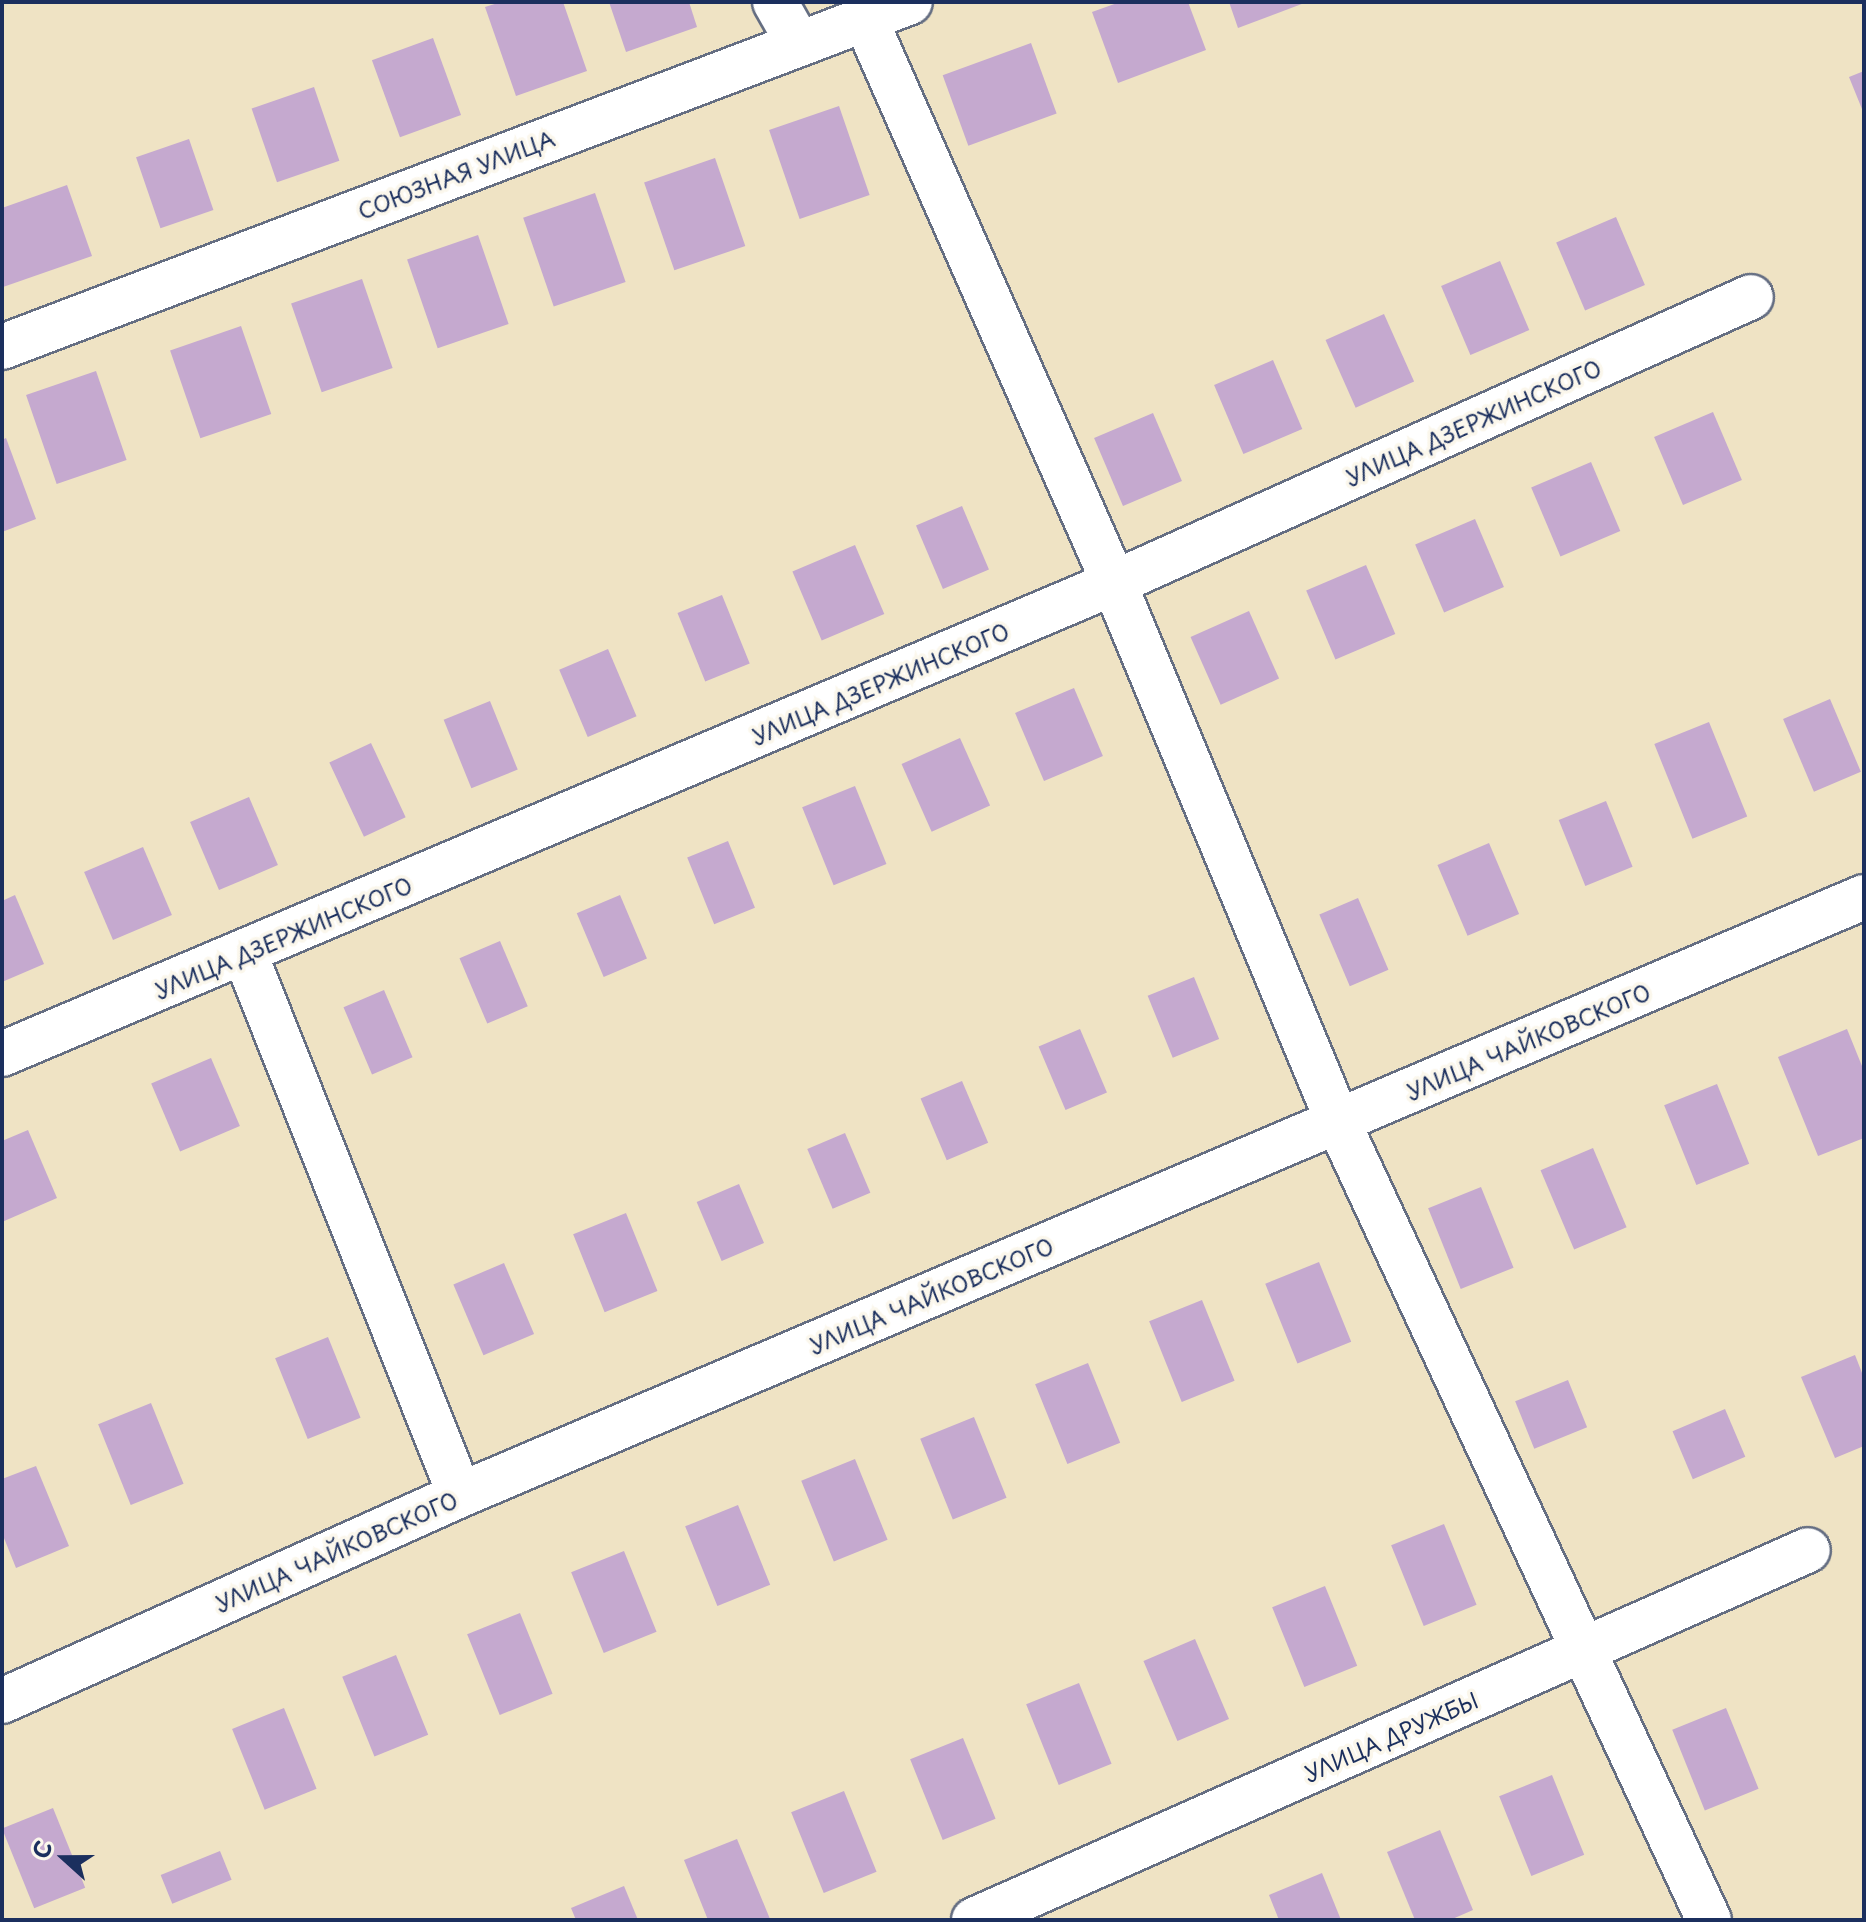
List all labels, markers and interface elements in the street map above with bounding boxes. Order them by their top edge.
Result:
street label: СОЮЗНАЯ УЛИЦА [354,124,558,224]
street label: УЛИЦА ДЗЕРЖИНСКОГО [1340,353,1606,491]
street label: УЛИЦА ДЗЕРЖИНСКОГО [747,616,1013,750]
street label: УЛИЦА ДЗЕРЖИНСКОГО [150,870,416,1004]
street label: УЛИЦА ЧАЙКОВСКОГО [1402,977,1654,1105]
street label: УЛИЦА ЧАЙКОВСКОГО [805,1231,1057,1359]
street label: УЛИЦА ЧАЙКОВСКОГО [210,1485,462,1617]
street label: УЛИЦА ДРУЖБЫ [1299,1685,1483,1787]
north arrow [24,1818,104,1898]
text: С [23,1836,59,1863]

